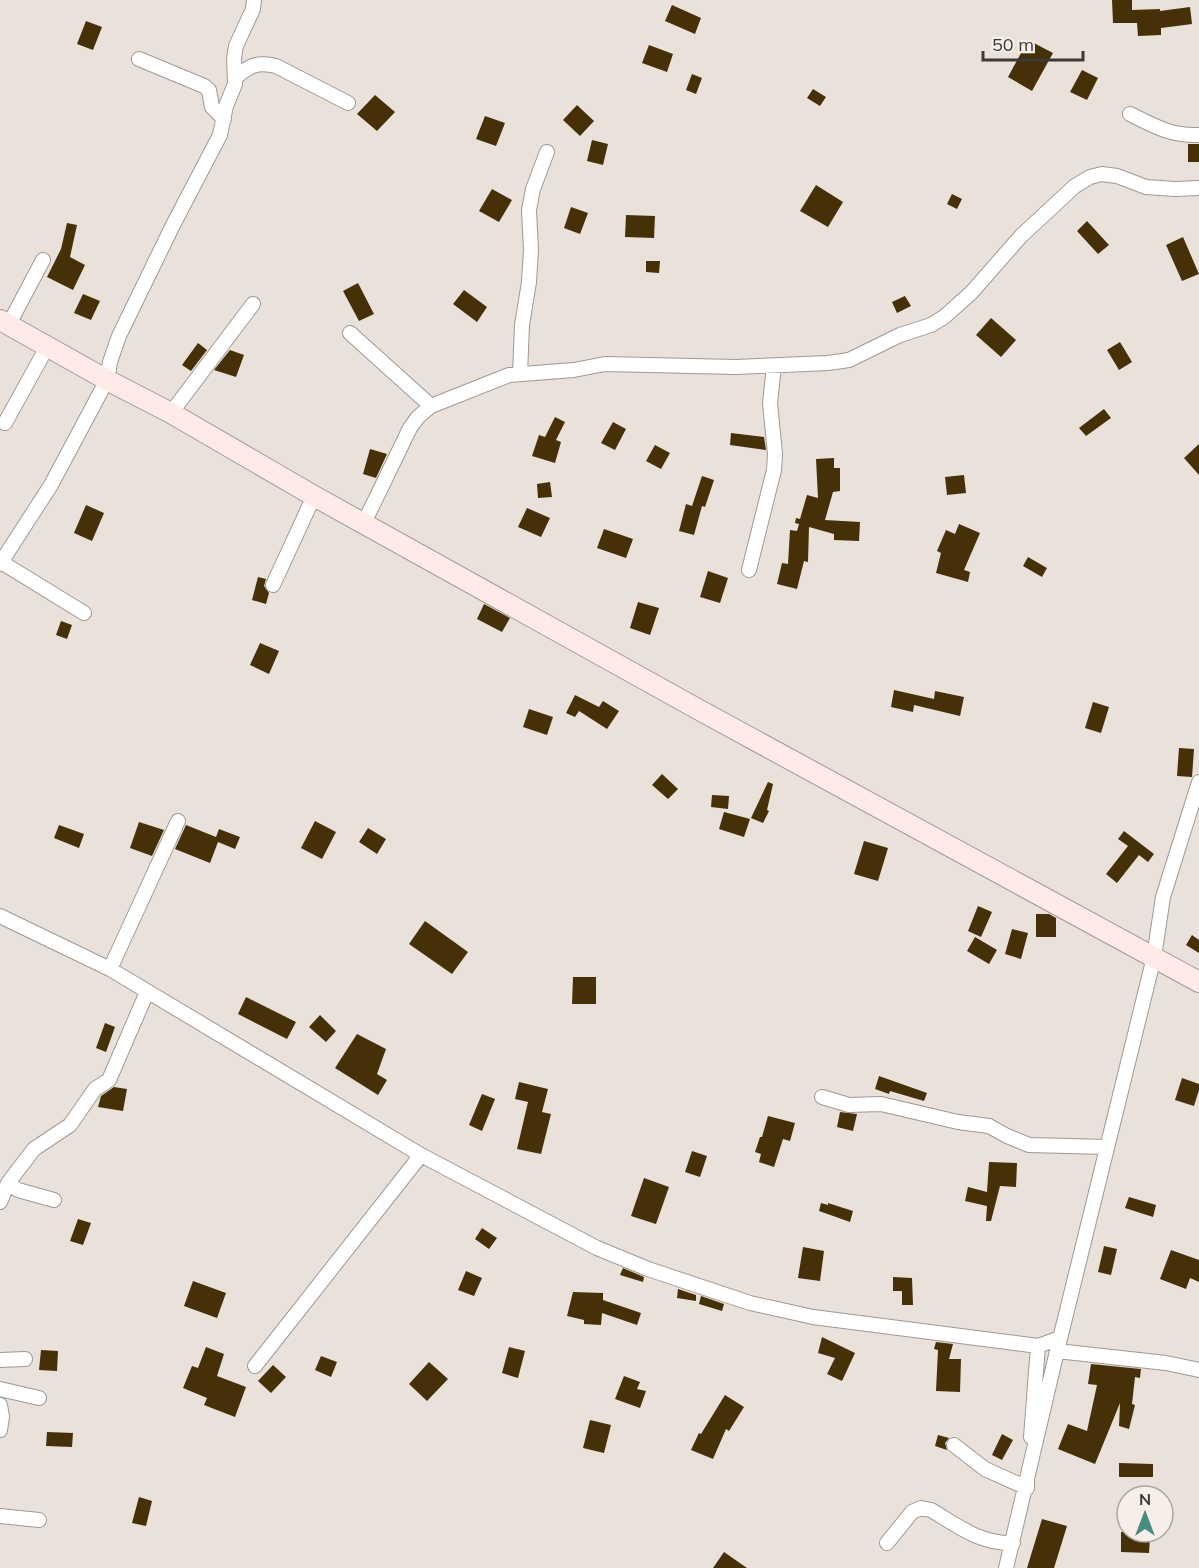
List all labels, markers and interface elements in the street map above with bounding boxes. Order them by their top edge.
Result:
scale bar [983,24,1084,62]
text: 50 m [992,33,1034,56]
north arrow [1115,1484,1175,1544]
text: N [1139,1489,1151,1509]

